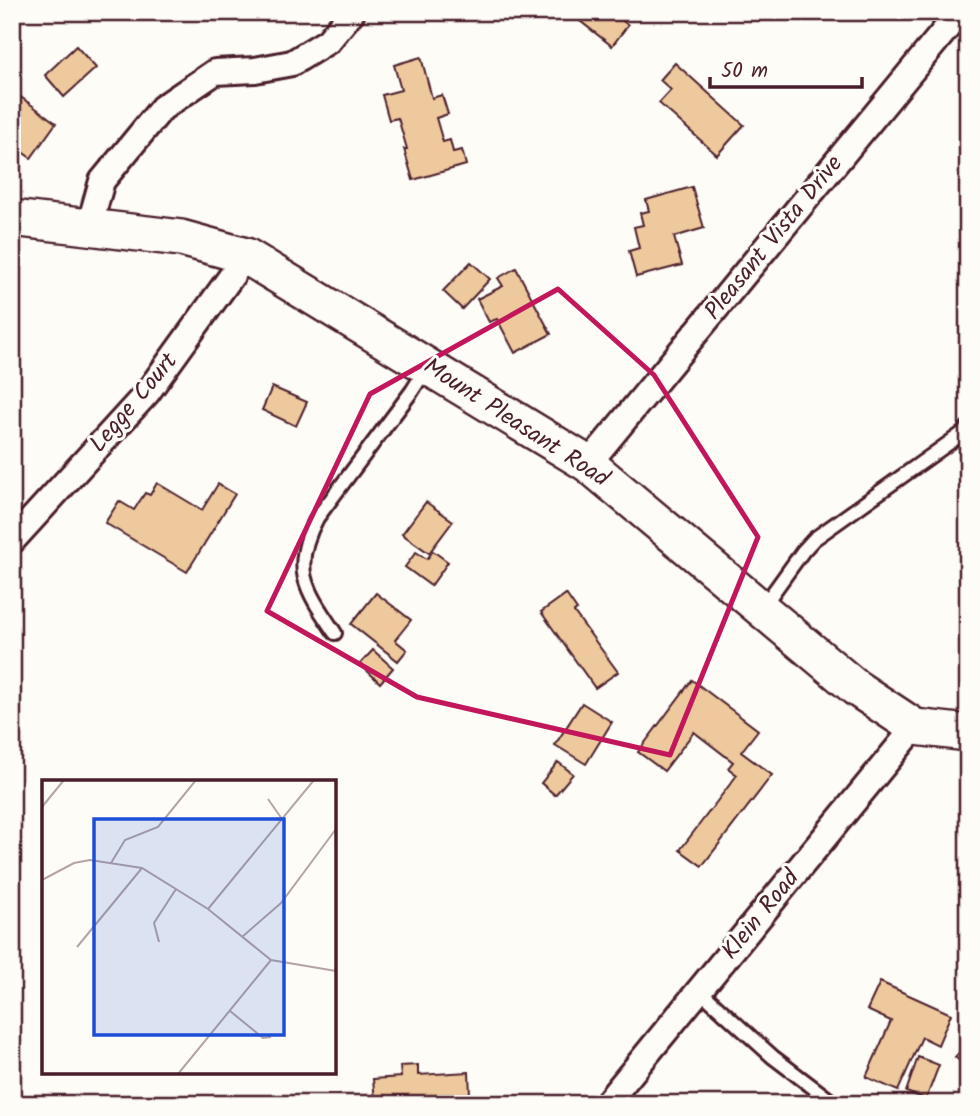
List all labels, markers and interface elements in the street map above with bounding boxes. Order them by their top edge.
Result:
scale bar [710,46,863,90]
text: 50 m [721,55,768,88]
street label: Pleasant Vista Drive [695,147,853,329]
street label: Legge Court [80,344,188,462]
street label: Mount Pleasant Road [415,348,618,499]
inset map [42,780,336,1074]
street label: Klein Road [712,860,810,969]

